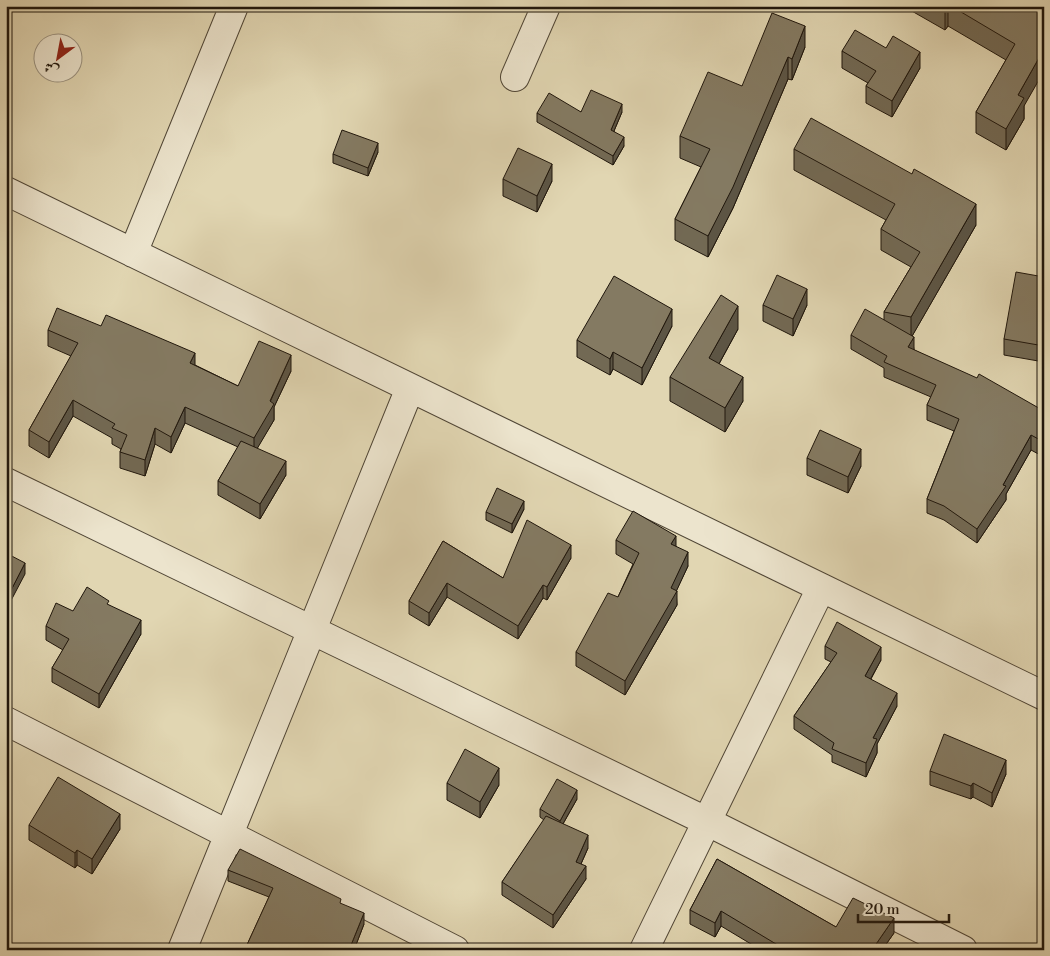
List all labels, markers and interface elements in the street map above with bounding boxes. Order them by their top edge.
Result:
north arrow [32,32,82,82]
text: ش [41,57,62,79]
scale bar [858,891,949,923]
text: 20 m [865,900,900,919]

